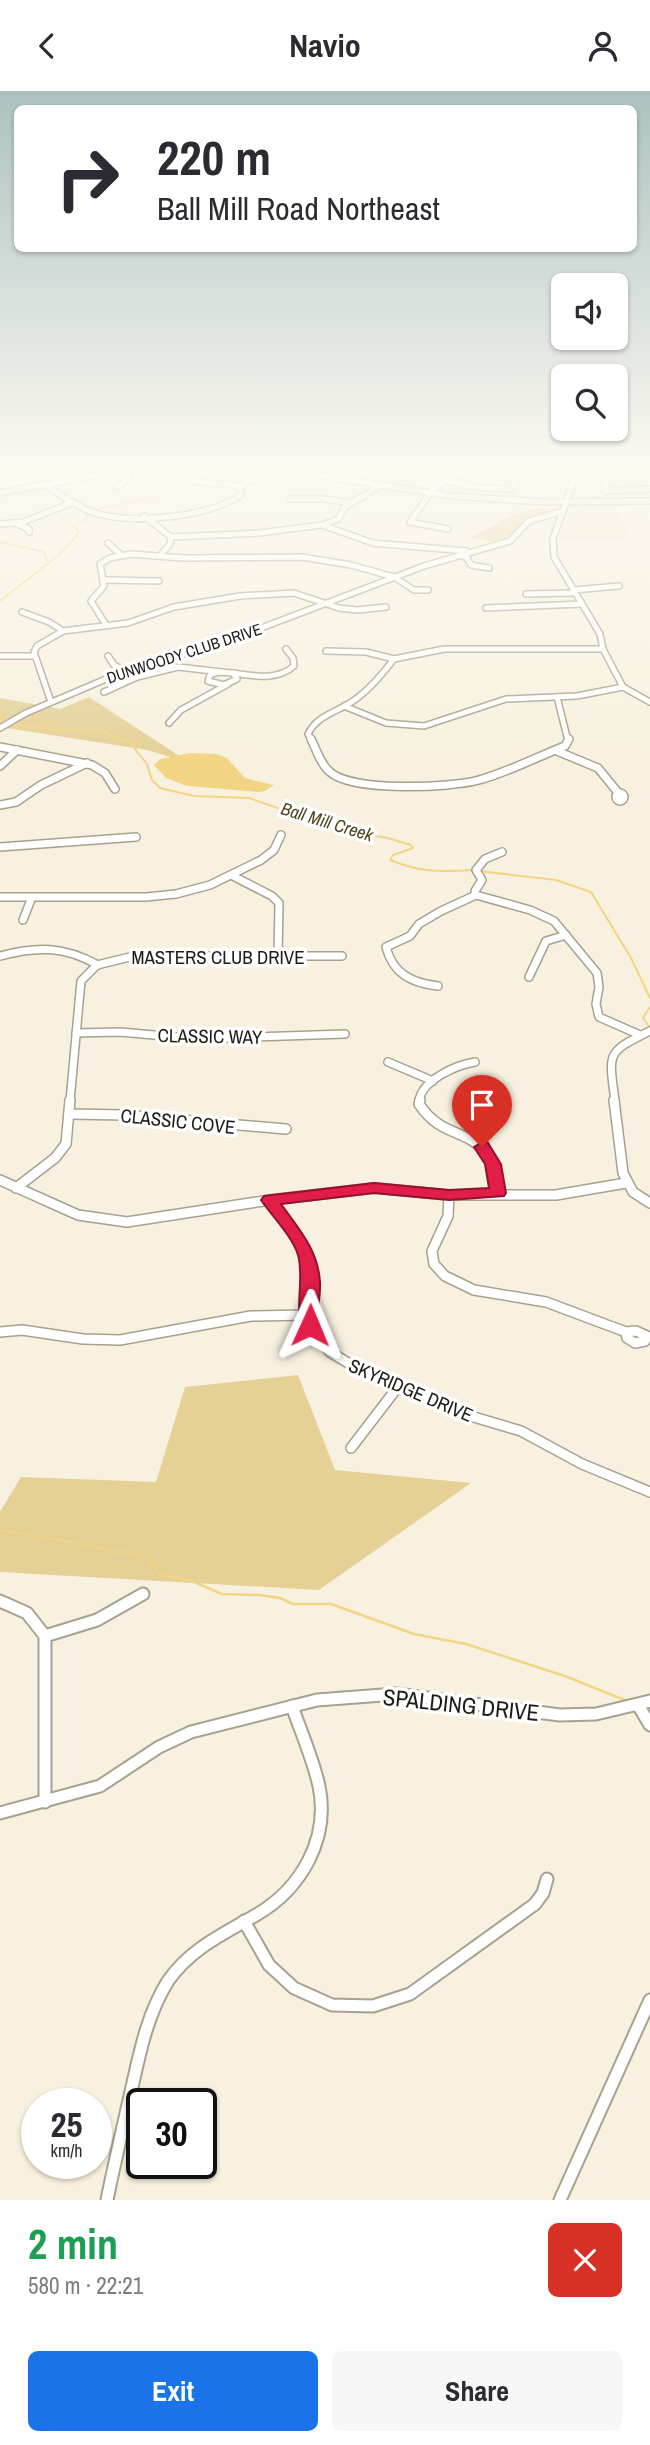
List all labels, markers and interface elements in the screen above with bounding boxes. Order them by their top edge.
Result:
text: Navio [289,24,361,67]
icon: back [28,27,66,65]
icon: person [584,27,622,65]
text: 220 m [157,124,271,190]
icon: right [42,133,133,224]
text: Ball Mill Road Northeast [157,187,440,230]
map controls [551,273,628,441]
button: sound [551,273,628,350]
button: search [551,364,628,441]
street label: DUNWOODY CLUB DRIVE [104,618,264,688]
water label: Ball Mill Creek [278,796,377,848]
street label: MASTERS CLUB DRIVE [131,944,305,970]
street label: CLASSIC WAY [157,1022,263,1050]
pin [452,1075,512,1147]
icon: arrive [463,1086,501,1124]
street label: CLASSIC COVE [119,1102,237,1140]
position arrow [273,1288,347,1362]
street label: SKYRIDGE DRIVE [345,1352,477,1428]
street label: SPALDING DRIVE [381,1681,541,1728]
speed limit sign: 30 [126,2088,217,2179]
text: 25 [51,2101,82,2148]
text: km/h [51,2138,83,2163]
text: 2 min [28,2216,118,2272]
button: close [548,2223,622,2297]
text: 580 m · 22:21 [28,2270,143,2301]
button: Exit [28,2351,318,2431]
button: Share [332,2351,622,2431]

